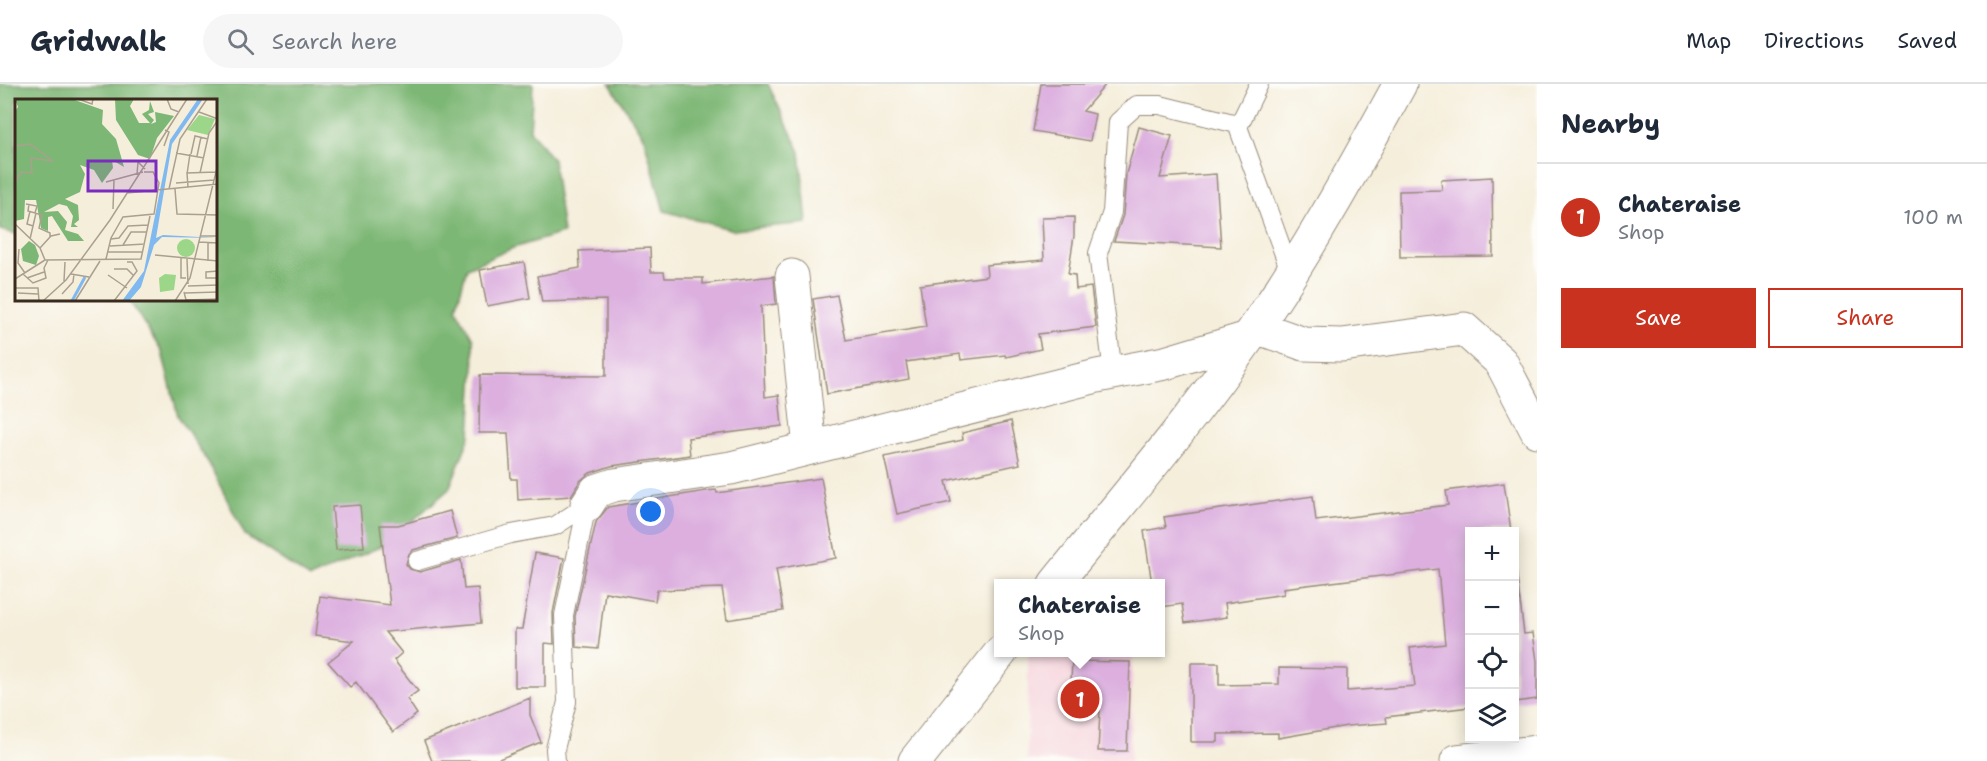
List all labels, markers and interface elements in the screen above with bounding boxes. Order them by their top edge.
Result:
search box [203,14,623,68]
text: Gridwalk [30,22,167,60]
icon: search [224,25,257,58]
text: Search here [272,27,398,56]
text: Map [1686,27,1731,55]
text: Directions [1764,27,1864,55]
text: Saved [1897,27,1957,55]
inset map [15,99,218,302]
text: Nearby [1561,106,1660,141]
text: Chateraise [1618,190,1741,219]
text: 1 [1576,204,1585,230]
text: 100 m [1903,204,1963,230]
text: Shop [1618,219,1665,245]
button: Save [1561,288,1756,348]
button: Share [1768,288,1963,348]
your location [636,497,665,526]
map controls [1465,527,1519,743]
button: + [1465,527,1519,581]
popup [994,579,1165,657]
button: − [1465,581,1519,635]
text: Chateraise [1018,591,1141,620]
text: Shop [1018,620,1065,646]
button: locate [1465,635,1519,689]
pin: 1 [1060,676,1100,722]
button: layers [1465,689,1519,743]

